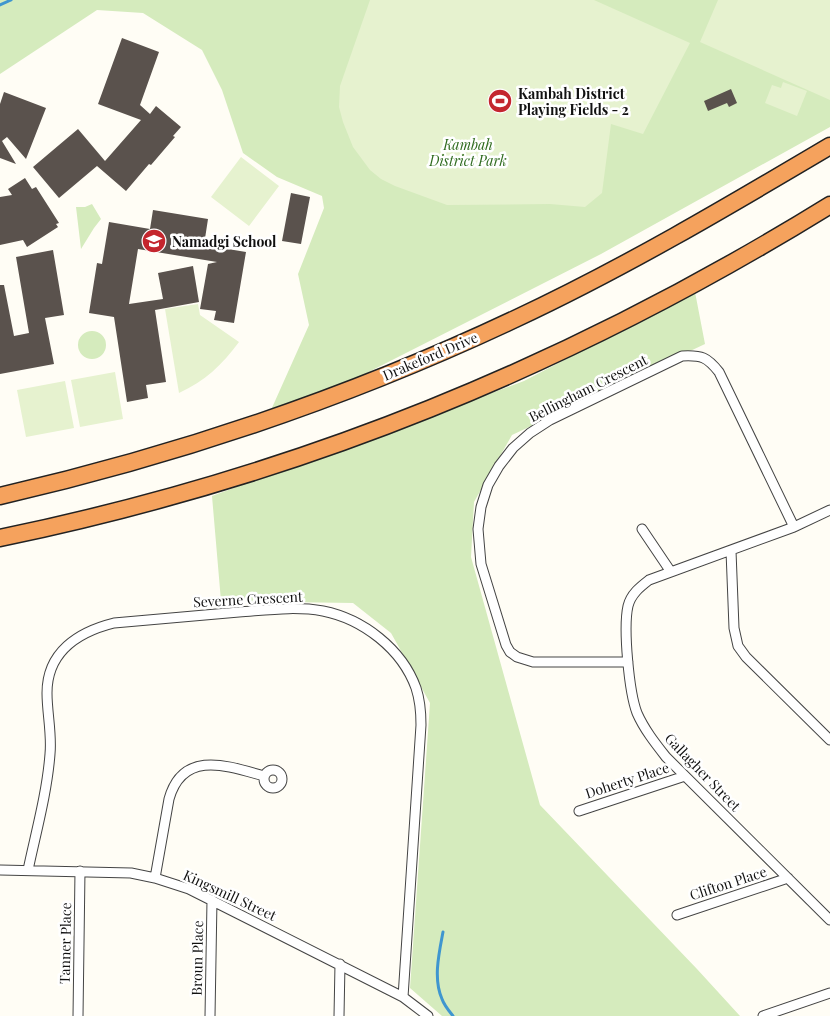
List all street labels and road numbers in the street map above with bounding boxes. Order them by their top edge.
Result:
street label: Drakeford Drive [380,327,480,385]
street label: Bellingham Crescent [525,349,651,426]
street label: Severne Crescent [193,587,304,611]
street label: Gallagher Street [661,729,746,816]
street label: Doherty Place [583,757,671,803]
street label: Clifton Place [687,862,769,904]
street label: Kingsmill Street [180,865,281,925]
street label: Tanner Place [55,902,75,984]
street label: Broun Place [187,920,207,996]

